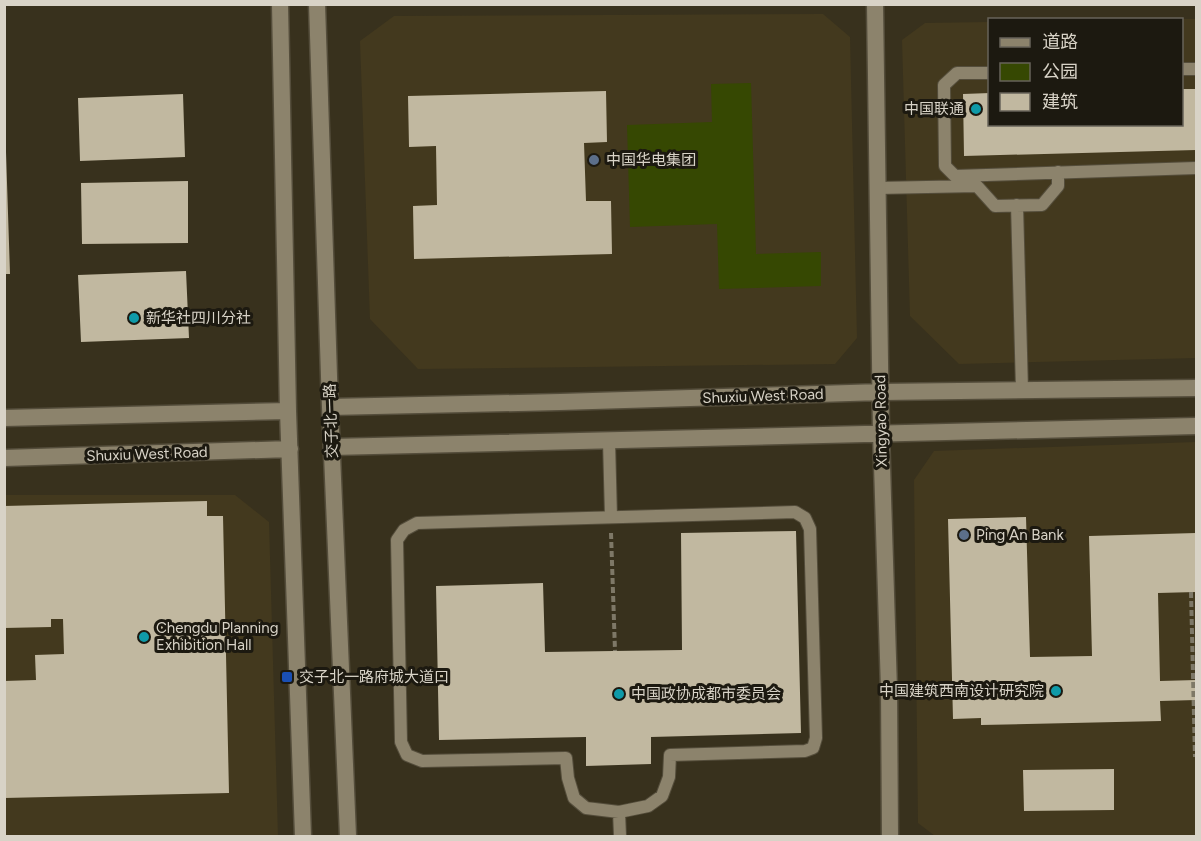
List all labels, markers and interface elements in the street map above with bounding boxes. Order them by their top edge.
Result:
legend [988,18,1183,126]
text: 道路 [1042,31,1078,53]
text: 公园 [1042,61,1078,83]
text: 建筑 [1042,91,1078,113]
place label: 中国联通 [904,100,964,118]
marker: 中国联通 [969,102,983,116]
place label: 中国华电集团 [606,151,696,169]
marker: 中国华电集团 [587,153,601,167]
place label: 新华社四川分社 [146,309,251,327]
marker: 新华社四川分社 [127,311,141,325]
street label: Xingyao Road [871,375,891,467]
street label: 交子北一路 [321,383,341,459]
street label: Shuxiu West Road [702,385,824,407]
street label: Shuxiu West Road [86,443,208,465]
place label: Ping An Bank [976,526,1064,544]
marker: Ping An Bank [957,528,971,542]
place label: Chengdu Planning Exhibition Hall [156,619,278,654]
marker: Chengdu Planning Exhibition Hall [137,630,151,644]
place label: 交子北一路府城大道口 [299,668,449,686]
marker: 交子北一路府城大道口 [280,670,294,684]
place label: 中国建筑西南设计研究院 [879,682,1044,700]
marker: 中国建筑西南设计研究院 [1049,684,1063,698]
place label: 中国政协成都市委员会 [631,685,781,703]
marker: 中国政协成都市委员会 [612,687,626,701]

